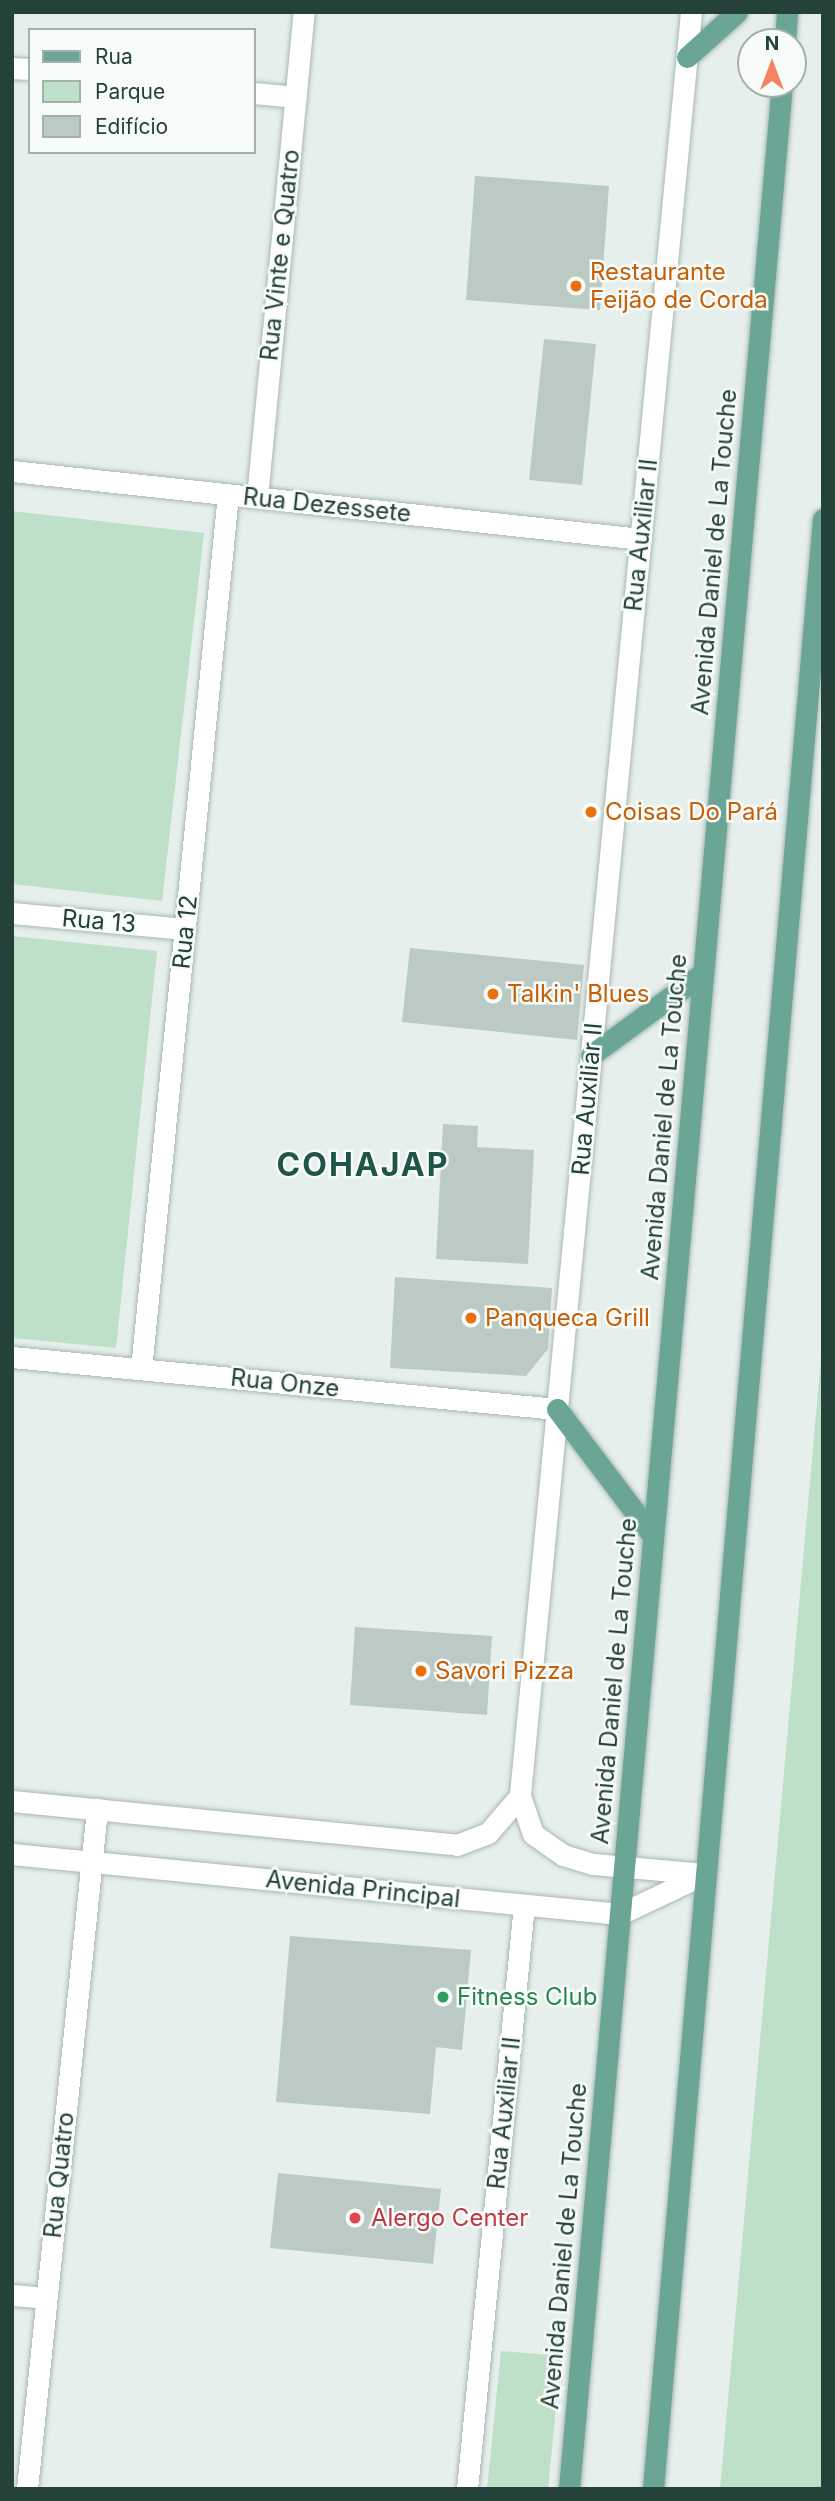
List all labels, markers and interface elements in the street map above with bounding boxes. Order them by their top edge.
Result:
legend [28,28,256,154]
north arrow [737,28,807,98]
text: N [765,32,779,55]
text: Rua [95,44,133,69]
text: Parque [95,79,165,104]
text: Edifício [95,114,168,139]
street label: Rua Vinte e Quatro [255,148,305,362]
place label: Restaurante Feijão de Corda [590,258,768,314]
marker: Restaurante Feijão de Corda [568,278,584,294]
street label: Avenida Daniel de La Touche [685,388,743,716]
street label: Rua Auxiliar II [619,457,663,613]
street label: Rua Dezessete [242,482,412,528]
place label: Coisas Do Pará [605,798,778,826]
marker: Coisas Do Pará [583,804,599,820]
street label: Rua 12 [167,894,203,970]
street label: Rua 13 [61,903,137,939]
street label: Avenida Daniel de La Touche [635,953,693,1281]
place label: Talkin' Blues [507,980,650,1008]
marker: Talkin' Blues [485,986,501,1002]
street label: Rua Auxiliar II [566,1021,608,1177]
district label: COHAJAP [277,1146,449,1184]
place label: Panqueca Grill [485,1304,650,1332]
marker: Panqueca Grill [463,1310,479,1326]
street label: Rua Onze [229,1363,341,1403]
street label: Avenida Daniel de La Touche [585,1517,643,1845]
place label: Savori Pizza [435,1657,574,1685]
marker: Savori Pizza [413,1663,429,1679]
street label: Avenida Principal [264,1864,462,1914]
place label: Fitness Club [457,1983,597,2011]
marker: Fitness Club [435,1989,451,2005]
street label: Rua Auxiliar II [482,2035,526,2191]
street label: Avenida Daniel de La Touche [535,2082,593,2410]
street label: Rua Quatro [38,2110,80,2240]
place label: Alergo Center [371,2204,528,2232]
marker: Alergo Center [345,2208,365,2228]

